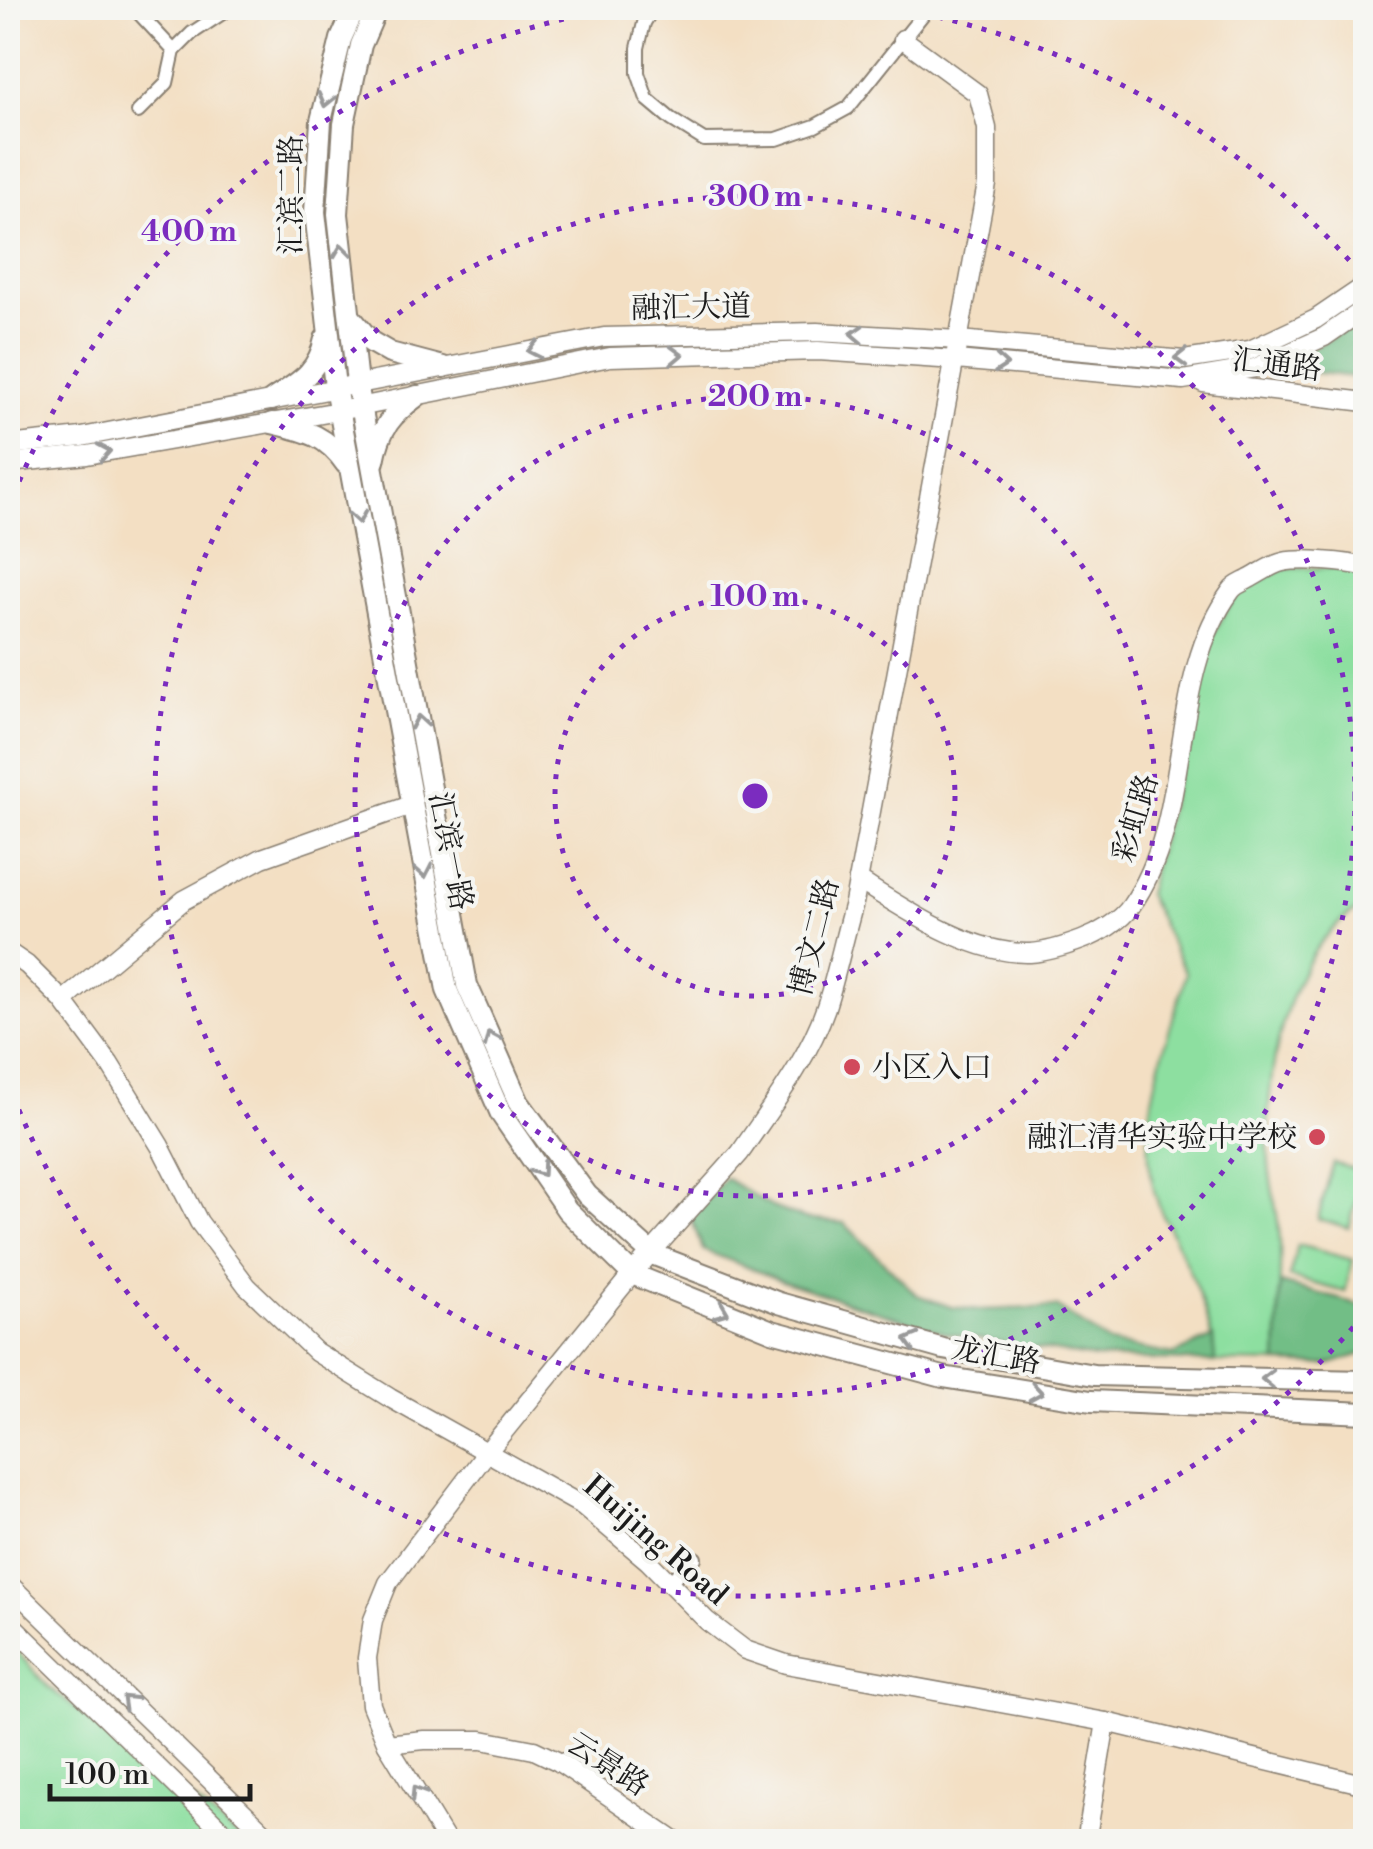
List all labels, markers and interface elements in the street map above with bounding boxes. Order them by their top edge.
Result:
one-way arrow [317,91,338,108]
street label: 汇滨二路 [273,135,311,255]
text: 300 m [708,178,802,216]
text: 400 m [141,213,237,251]
one-way arrow [332,243,353,259]
street label: 融汇大道 [631,288,751,328]
one-way arrow [849,324,865,345]
one-way arrow [526,338,543,359]
street label: 汇通路 [1230,341,1324,389]
one-way arrow [669,344,685,365]
one-way arrow [1173,347,1188,369]
one-way arrow [993,353,1009,374]
text: 200 m [708,378,802,416]
one-way arrow [96,442,113,463]
one-way arrow [347,508,368,525]
text: 100 m [710,578,800,616]
one-way arrow [409,714,430,731]
street label: 彩虹路 [1105,770,1167,867]
centre of rings [737,778,773,814]
street label: 汇滨一路 [420,789,480,914]
one-way arrow [412,862,433,879]
street label: 博文二路 [782,874,848,1000]
one-way arrow [483,1030,503,1048]
place label: 小区入口 [872,1049,992,1087]
marker: 小区入口 [841,1056,863,1078]
place label: 融汇清华实验中学校 [1027,1119,1297,1157]
marker: 融汇清华实验中学校 [1306,1126,1328,1148]
one-way arrow [528,1159,546,1178]
one-way arrow [712,1299,730,1319]
street label: 龙汇路 [948,1329,1043,1383]
one-way arrow [903,1331,921,1352]
one-way arrow [1260,1368,1276,1389]
one-way arrow [1028,1381,1044,1402]
street label: Huijing Road [575,1468,736,1614]
one-way arrow [122,1695,140,1713]
street label: 云景路 [559,1724,656,1805]
scale bar [50,1739,250,1801]
text: 100 m [65,1756,149,1794]
one-way arrow [410,1785,429,1803]

